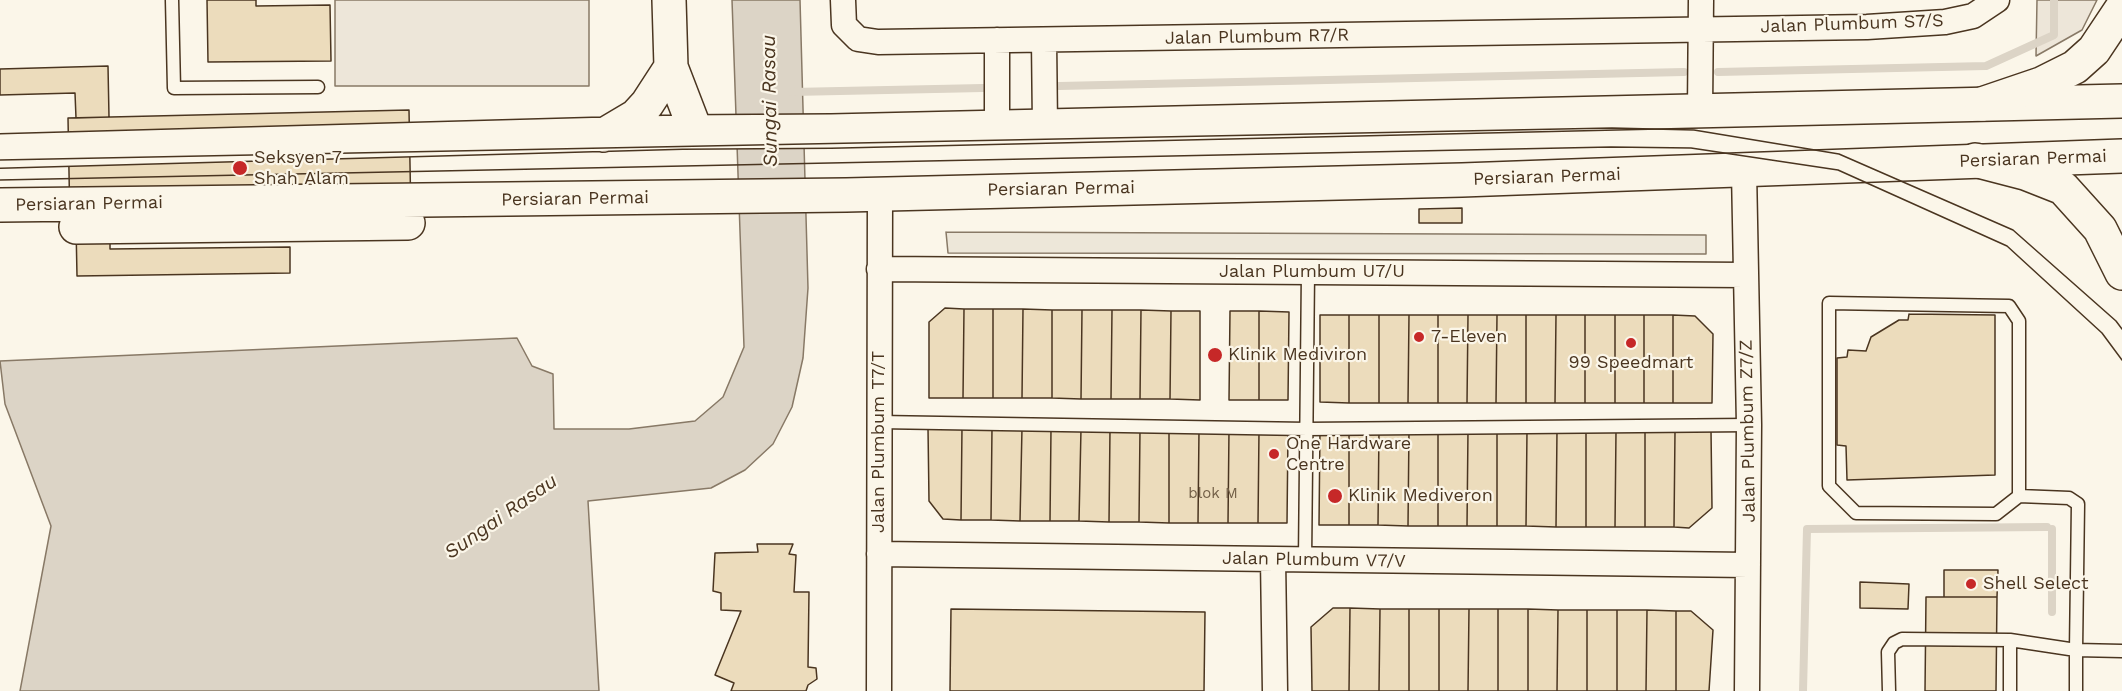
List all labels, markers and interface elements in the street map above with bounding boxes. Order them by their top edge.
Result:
street label: Jalan Plumbum S7/S [1760,10,1944,38]
street label: Jalan Plumbum R7/R [1165,25,1349,49]
water label: Sungai Rasau [757,35,783,167]
street label: Persiaran Permai [1959,146,2107,172]
place label: Seksyen 7 Shah Alam [254,147,349,190]
marker: Seksyen 7 Shah Alam [231,159,249,177]
street label: Persiaran Permai [1473,164,1621,190]
street label: Persiaran Permai [987,177,1135,201]
street label: Persiaran Permai [501,187,649,211]
street label: Persiaran Permai [15,192,163,216]
street label: Jalan Plumbum U7/U [1219,261,1405,283]
place label: 7-Eleven [1431,326,1507,348]
marker: 7-Eleven [1412,330,1426,344]
marker: 99 Speedmart [1624,336,1638,350]
street label: Jalan Plumbum Z7/Z [1736,339,1760,523]
place label: Klinik Mediviron [1228,344,1367,366]
marker: Klinik Mediviron [1206,346,1224,364]
street label: Jalan Plumbum T7/T [868,351,890,533]
place label: 99 Speedmart [1569,352,1693,374]
place label: One Hardware Centre [1286,433,1411,476]
marker: One Hardware Centre [1267,447,1281,461]
water label: Sungai Rasau [440,469,562,565]
house number: blok M [1188,485,1238,503]
place label: Klinik Mediveron [1348,485,1493,507]
marker: Klinik Mediveron [1326,487,1344,505]
street label: Jalan Plumbum V7/V [1222,548,1406,572]
place label: Shell Select [1983,573,2089,595]
marker: Shell Select [1964,577,1978,591]

